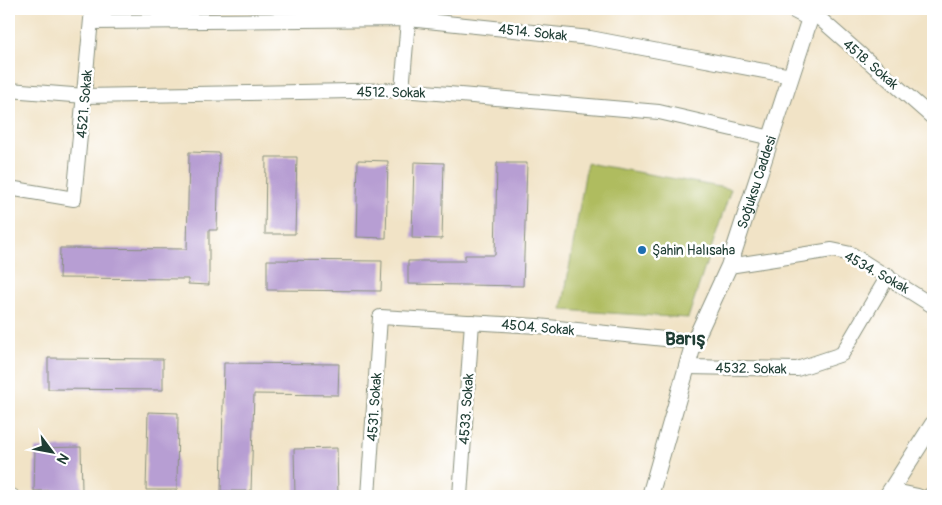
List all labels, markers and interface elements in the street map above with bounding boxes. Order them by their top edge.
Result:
street label: 4514. Sokak [498,20,568,45]
street label: 4518. Sokak [839,36,902,93]
street label: 4521. Sokak [73,69,96,139]
street label: 4512. Sokak [356,83,426,102]
street label: Soğuksu Caddesi [734,133,780,231]
place label: Şahin Halısaha [652,242,735,259]
marker: Şahin Halısaha [636,244,648,256]
street label: 4534. Sokak [841,248,912,297]
street label: 4504. Sokak [501,316,575,339]
district label: Barış [665,327,705,351]
street label: 4532. Sokak [715,359,787,378]
street label: 4531. Sokak [364,372,385,442]
street label: 4533. Sokak [456,373,477,445]
north arrow [28,428,78,478]
text: N [53,450,72,467]

